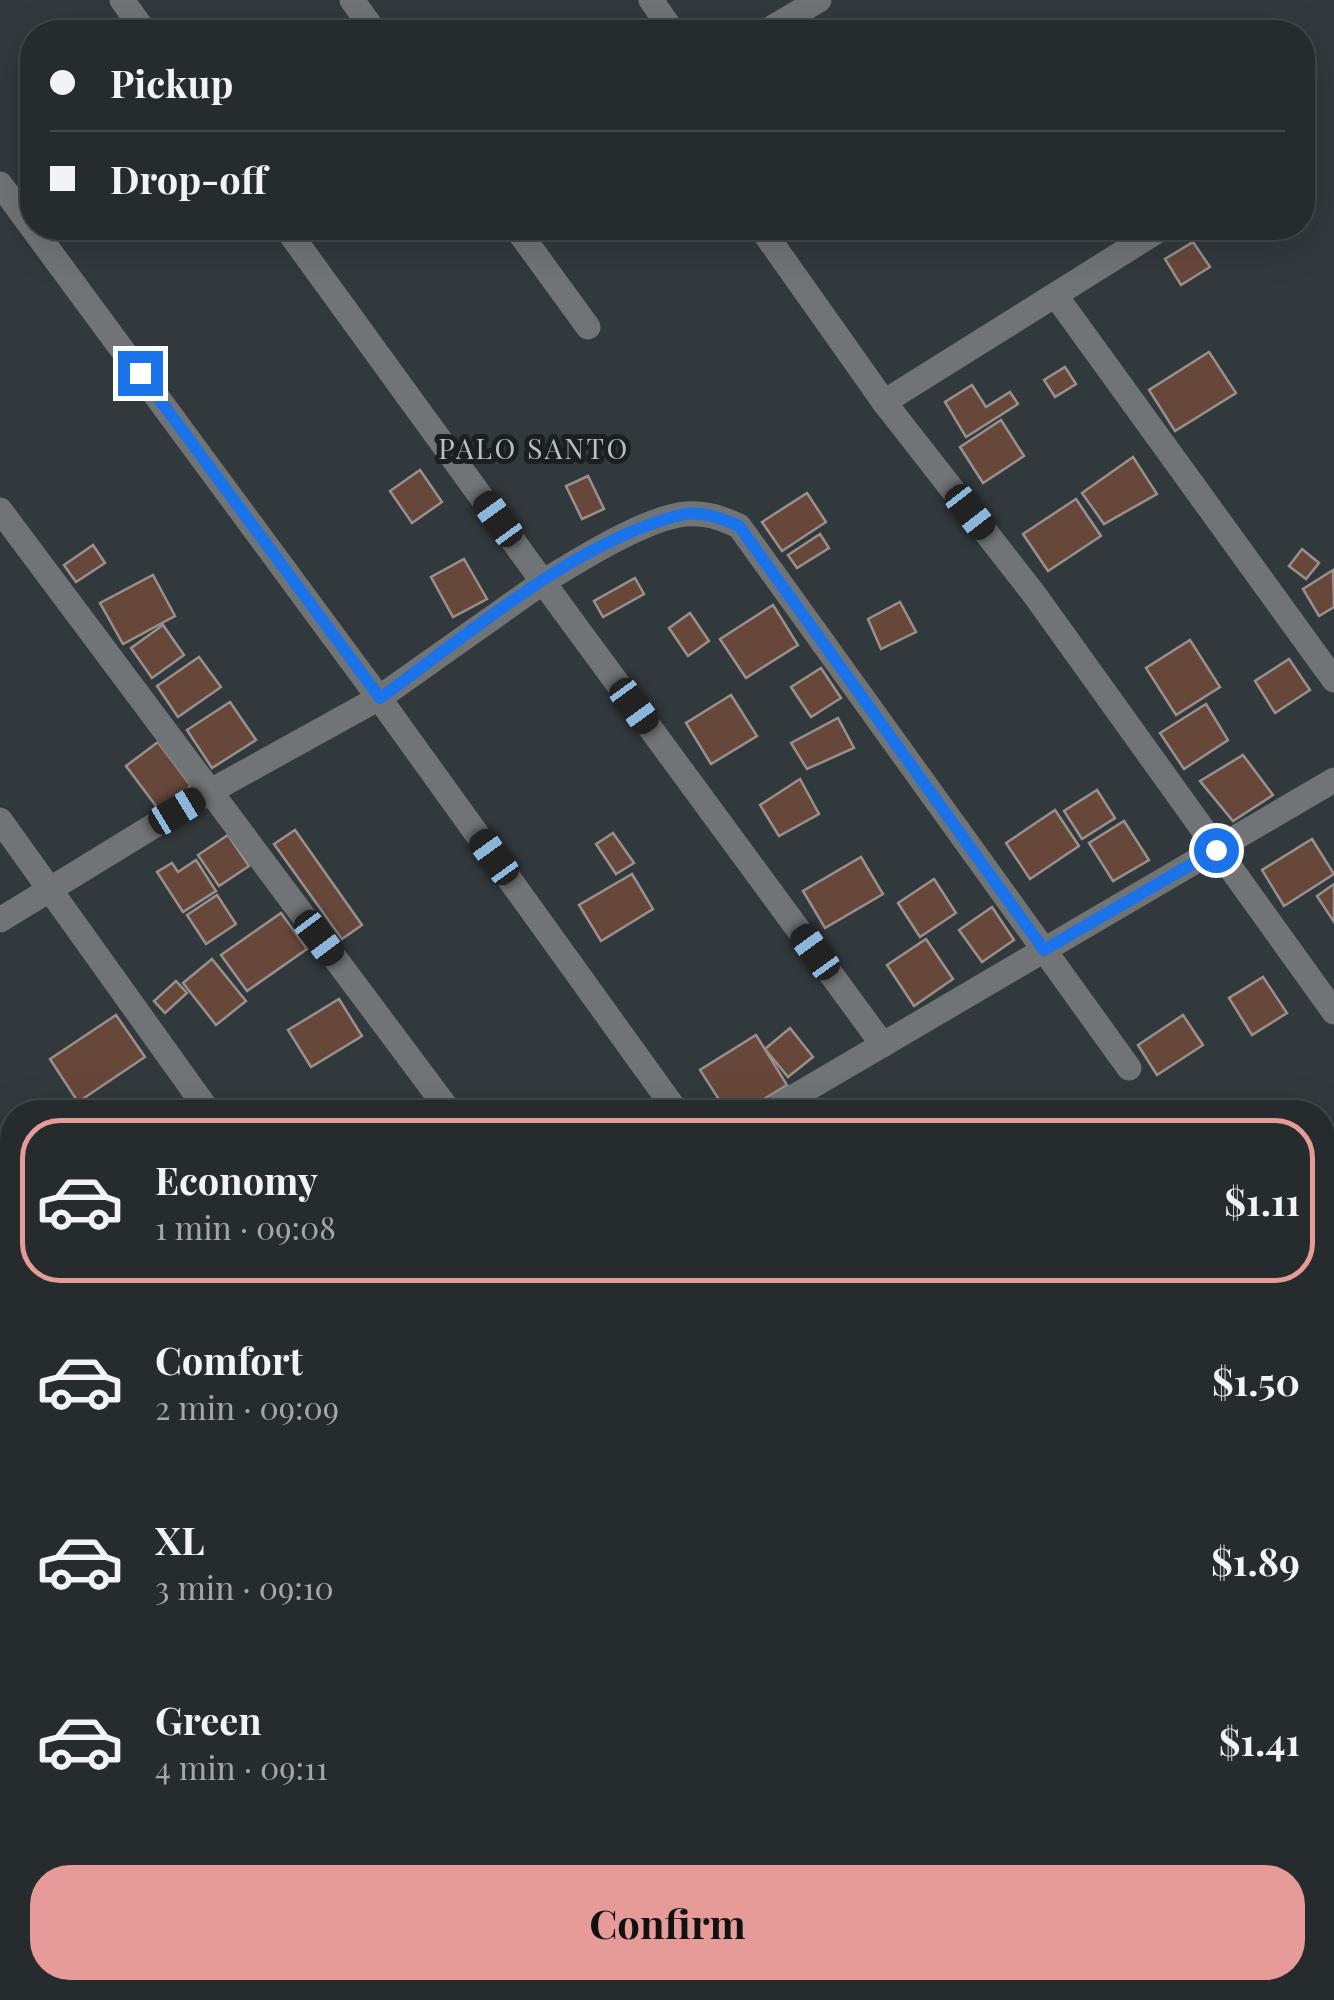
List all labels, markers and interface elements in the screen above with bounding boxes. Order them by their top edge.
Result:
text: Pickup [110,57,233,108]
text: Drop-off [110,153,267,204]
route end [118,351,163,396]
district label: PALO SANTO [438,429,630,466]
car [940,479,1000,545]
car [468,486,528,552]
car [604,673,664,739]
car [144,783,210,839]
car [464,824,524,890]
route start [1194,828,1239,873]
car [289,905,349,971]
car [785,919,845,985]
text: Economy [155,1154,318,1205]
icon: car [35,1156,125,1246]
text: $1.11 [1224,1175,1300,1226]
text: 1 min · 09:08 [155,1205,336,1248]
text: Comfort [155,1334,303,1385]
icon: car [35,1336,125,1426]
text: $1.50 [1212,1355,1300,1406]
text: 2 min · 09:09 [155,1385,339,1428]
text: XL [155,1514,204,1565]
icon: car [35,1516,125,1606]
text: $1.89 [1211,1535,1300,1586]
text: 3 min · 09:10 [155,1565,334,1608]
text: Green [155,1694,262,1745]
icon: car [35,1696,125,1786]
text: $1.41 [1219,1715,1300,1766]
text: 4 min · 09:11 [155,1745,328,1788]
button: Confirm [30,1865,1305,1980]

